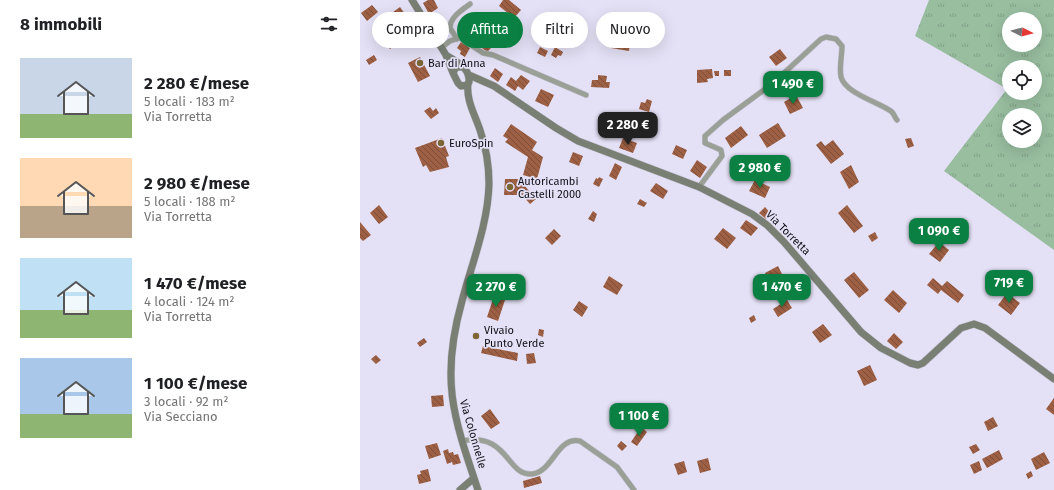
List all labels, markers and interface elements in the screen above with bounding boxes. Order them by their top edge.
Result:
chip: Compra [372,12,449,48]
chip: Affitta [457,12,523,48]
chip: Filtri [531,12,588,48]
chip: Nuovo [596,12,665,48]
north arrow [1002,12,1042,52]
map controls [1002,12,1042,148]
icon: filters [318,13,340,35]
text: 8 immobili [20,14,102,35]
place label: Bar di Anna [428,57,486,70]
marker: Bar di Anna [415,58,425,68]
button: locate [1002,60,1042,100]
pin: 1 490 € [756,71,830,105]
text: 2 280 €/mese [144,73,249,94]
icon: home [52,74,100,122]
text: 1 490 € [772,76,814,91]
text: 5 locali · 183 m² [144,94,235,109]
button: layers [1002,108,1042,148]
text: Via Torretta [144,109,212,124]
pin: 2 280 € [591,112,665,146]
text: 2 280 € [607,117,649,132]
place label: EuroSpin [449,137,494,150]
marker: EuroSpin [436,138,446,148]
pin: 2 980 € [723,155,797,189]
text: 2 980 € [738,160,782,175]
text: 2 980 €/mese [144,173,250,194]
icon: home [52,174,100,222]
place label: Autoricambi Castelli 2000 [518,175,581,201]
marker: Autoricambi Castelli 2000 [505,182,515,192]
text: 5 locali · 188 m² [144,194,235,209]
street label: Via Torretta [763,208,813,258]
text: Via Torretta [144,209,212,224]
pin: 1 090 € [902,218,976,252]
text: 1 090 € [918,223,960,238]
pin: 719 € [981,270,1037,304]
text: 1 470 €/mese [144,273,247,294]
icon: home [52,274,100,322]
pin: 2 270 € [459,274,533,308]
pin: 1 470 € [745,274,819,308]
text: 719 € [994,275,1024,290]
text: 2 270 € [476,279,516,294]
text: 1 470 € [762,279,802,294]
text: 4 locali · 124 m² [144,294,235,309]
text: Via Torretta [144,309,212,324]
place label: Vivaio Punto Verde [484,324,544,350]
marker: Vivaio Punto Verde [471,331,481,341]
text: 1 100 €/mese [144,373,247,394]
icon: home [52,374,100,422]
text: 3 locali · 92 m² [144,394,228,409]
street label: Via Colonnelle [457,398,489,470]
pin: 1 100 € [602,403,676,437]
text: 1 100 € [618,408,660,423]
text: Via Secciano [144,409,218,424]

